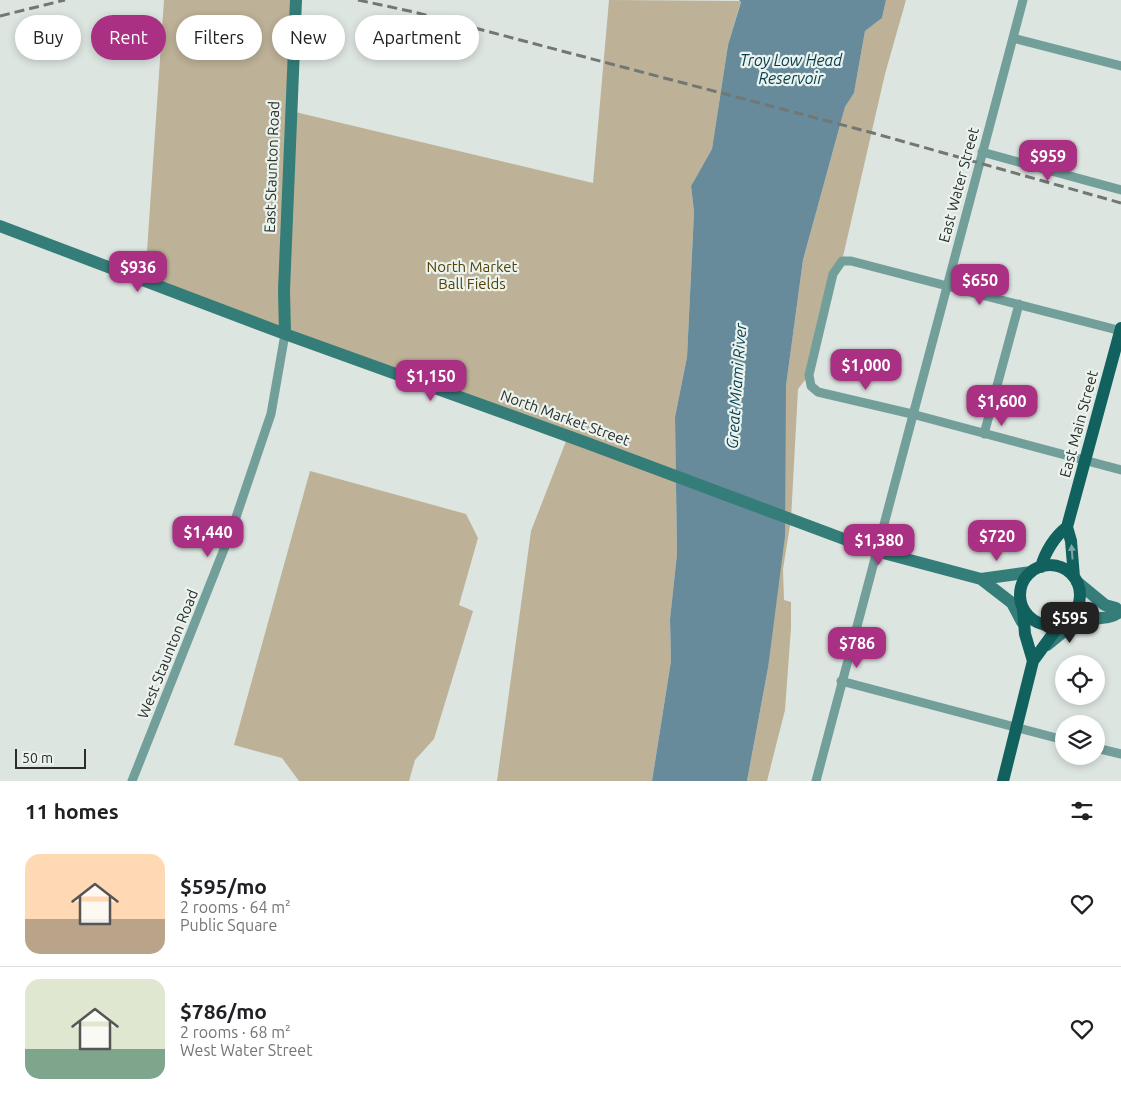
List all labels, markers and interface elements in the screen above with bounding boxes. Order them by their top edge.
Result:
chip: Buy [15,15,81,60]
chip: Rent [91,15,166,60]
chip: Filters [176,15,262,60]
chip: New [272,15,345,60]
chip: Apartment [355,15,479,60]
water label: Troy Low Head Reservoir [740,51,843,87]
street label: East Staunton Road [261,101,282,233]
street label: East Water Street [935,125,982,244]
pin: $959 [1018,140,1078,182]
text: $959 [1030,147,1066,165]
pin: $936 [108,250,168,293]
text: $936 [120,258,156,276]
park label: North Market Ball Fields [427,258,518,292]
pin: $650 [950,264,1010,306]
text: $650 [962,271,998,289]
water label: Great Miami River [723,322,749,449]
pin: $1,000 [825,348,907,391]
text: $1,000 [841,356,891,374]
pin: $1,150 [390,360,472,402]
text: $1,150 [406,367,456,385]
street label: East Main Street [1056,368,1101,479]
pin: $1,600 [961,384,1043,427]
street label: North Market Street [498,386,632,449]
text: $1,600 [977,392,1027,410]
pin: $1,440 [167,516,249,558]
pin: $720 [967,520,1027,562]
text: $1,440 [183,523,233,541]
pin: $1,380 [838,524,920,566]
text: $720 [979,527,1015,545]
text: $1,380 [854,531,904,549]
one-way arrow [1068,544,1076,560]
street label: West Staunton Road [134,587,201,721]
pin: $595 [1040,602,1100,644]
text: $595 [1052,609,1088,627]
pin: $786 [827,626,887,669]
text: $786 [839,634,875,652]
map controls [1055,655,1105,765]
button: locate [1055,655,1105,705]
button: layers [1055,715,1105,765]
scale bar [15,746,86,769]
text: 50 m [22,750,53,766]
icon: filters [1068,797,1096,825]
text: 11 homes [25,799,119,823]
icon: home [65,874,125,934]
text: $595/mo [180,874,267,898]
icon: heart [1068,890,1096,918]
text: 2 rooms · 64 m² [180,898,291,916]
text: Public Square [180,916,277,934]
icon: home [65,999,125,1059]
text: $786/mo [180,999,267,1023]
icon: heart [1068,1015,1096,1043]
text: 2 rooms · 68 m² [180,1023,291,1041]
text: West Water Street [180,1041,312,1059]

